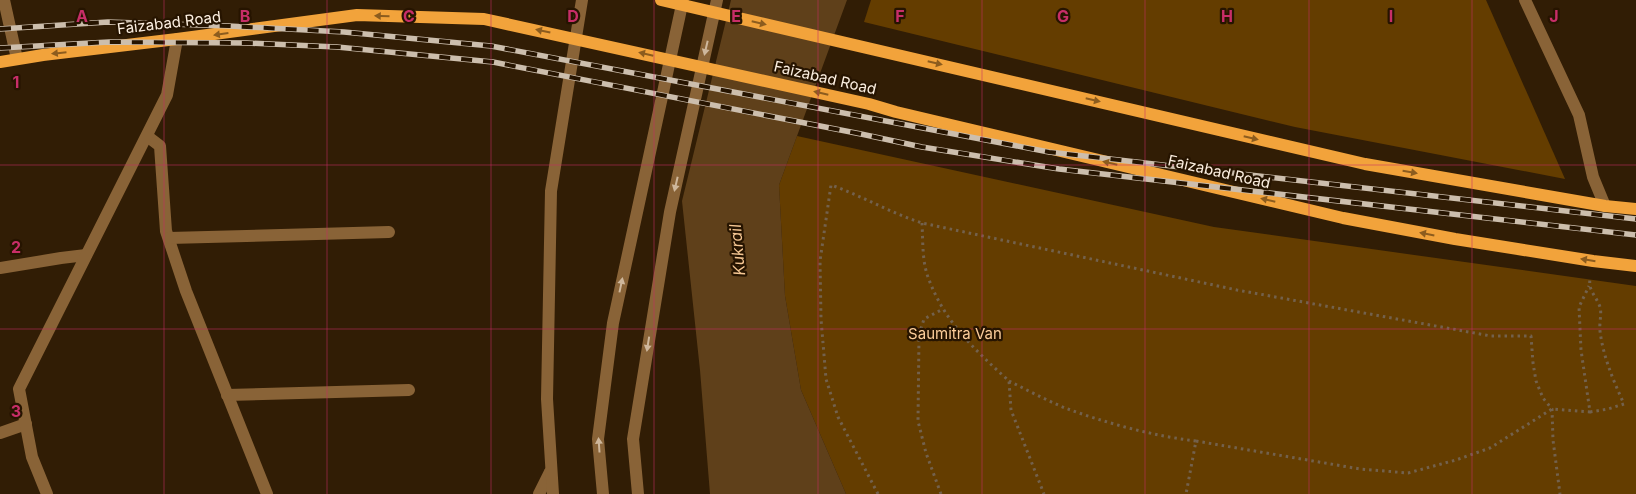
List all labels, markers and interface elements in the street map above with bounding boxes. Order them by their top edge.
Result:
text: A [76,6,88,26]
text: B [240,6,250,26]
text: C [403,6,415,26]
text: D [567,6,579,26]
text: E [731,6,741,26]
text: F [895,6,905,26]
text: G [1057,6,1069,26]
text: H [1221,6,1233,26]
text: I [1389,6,1393,26]
text: J [1549,6,1559,26]
street label: Faizabad Road [116,7,222,38]
one-way arrow [374,12,390,20]
one-way arrow [752,19,767,27]
one-way arrow [535,27,551,35]
one-way arrow [212,30,228,38]
one-way arrow [702,40,710,56]
one-way arrow [51,49,67,57]
one-way arrow [638,50,653,58]
street label: Faizabad Road [772,56,878,99]
one-way arrow [927,59,942,67]
text: 1 [13,72,19,92]
one-way arrow [813,89,829,97]
one-way arrow [1086,96,1101,104]
one-way arrow [1244,134,1259,142]
street label: Faizabad Road [1166,150,1272,193]
one-way arrow [1103,159,1118,167]
one-way arrow [1402,169,1418,177]
one-way arrow [672,177,680,192]
one-way arrow [1261,196,1276,204]
water label: Kukrail [725,223,749,277]
one-way arrow [1419,229,1435,237]
text: 2 [11,237,21,257]
one-way arrow [1579,256,1595,264]
one-way arrow [617,277,625,292]
park label: Saumitra Van [908,324,1002,343]
one-way arrow [644,336,652,352]
text: 3 [11,401,21,421]
one-way arrow [595,437,603,453]

